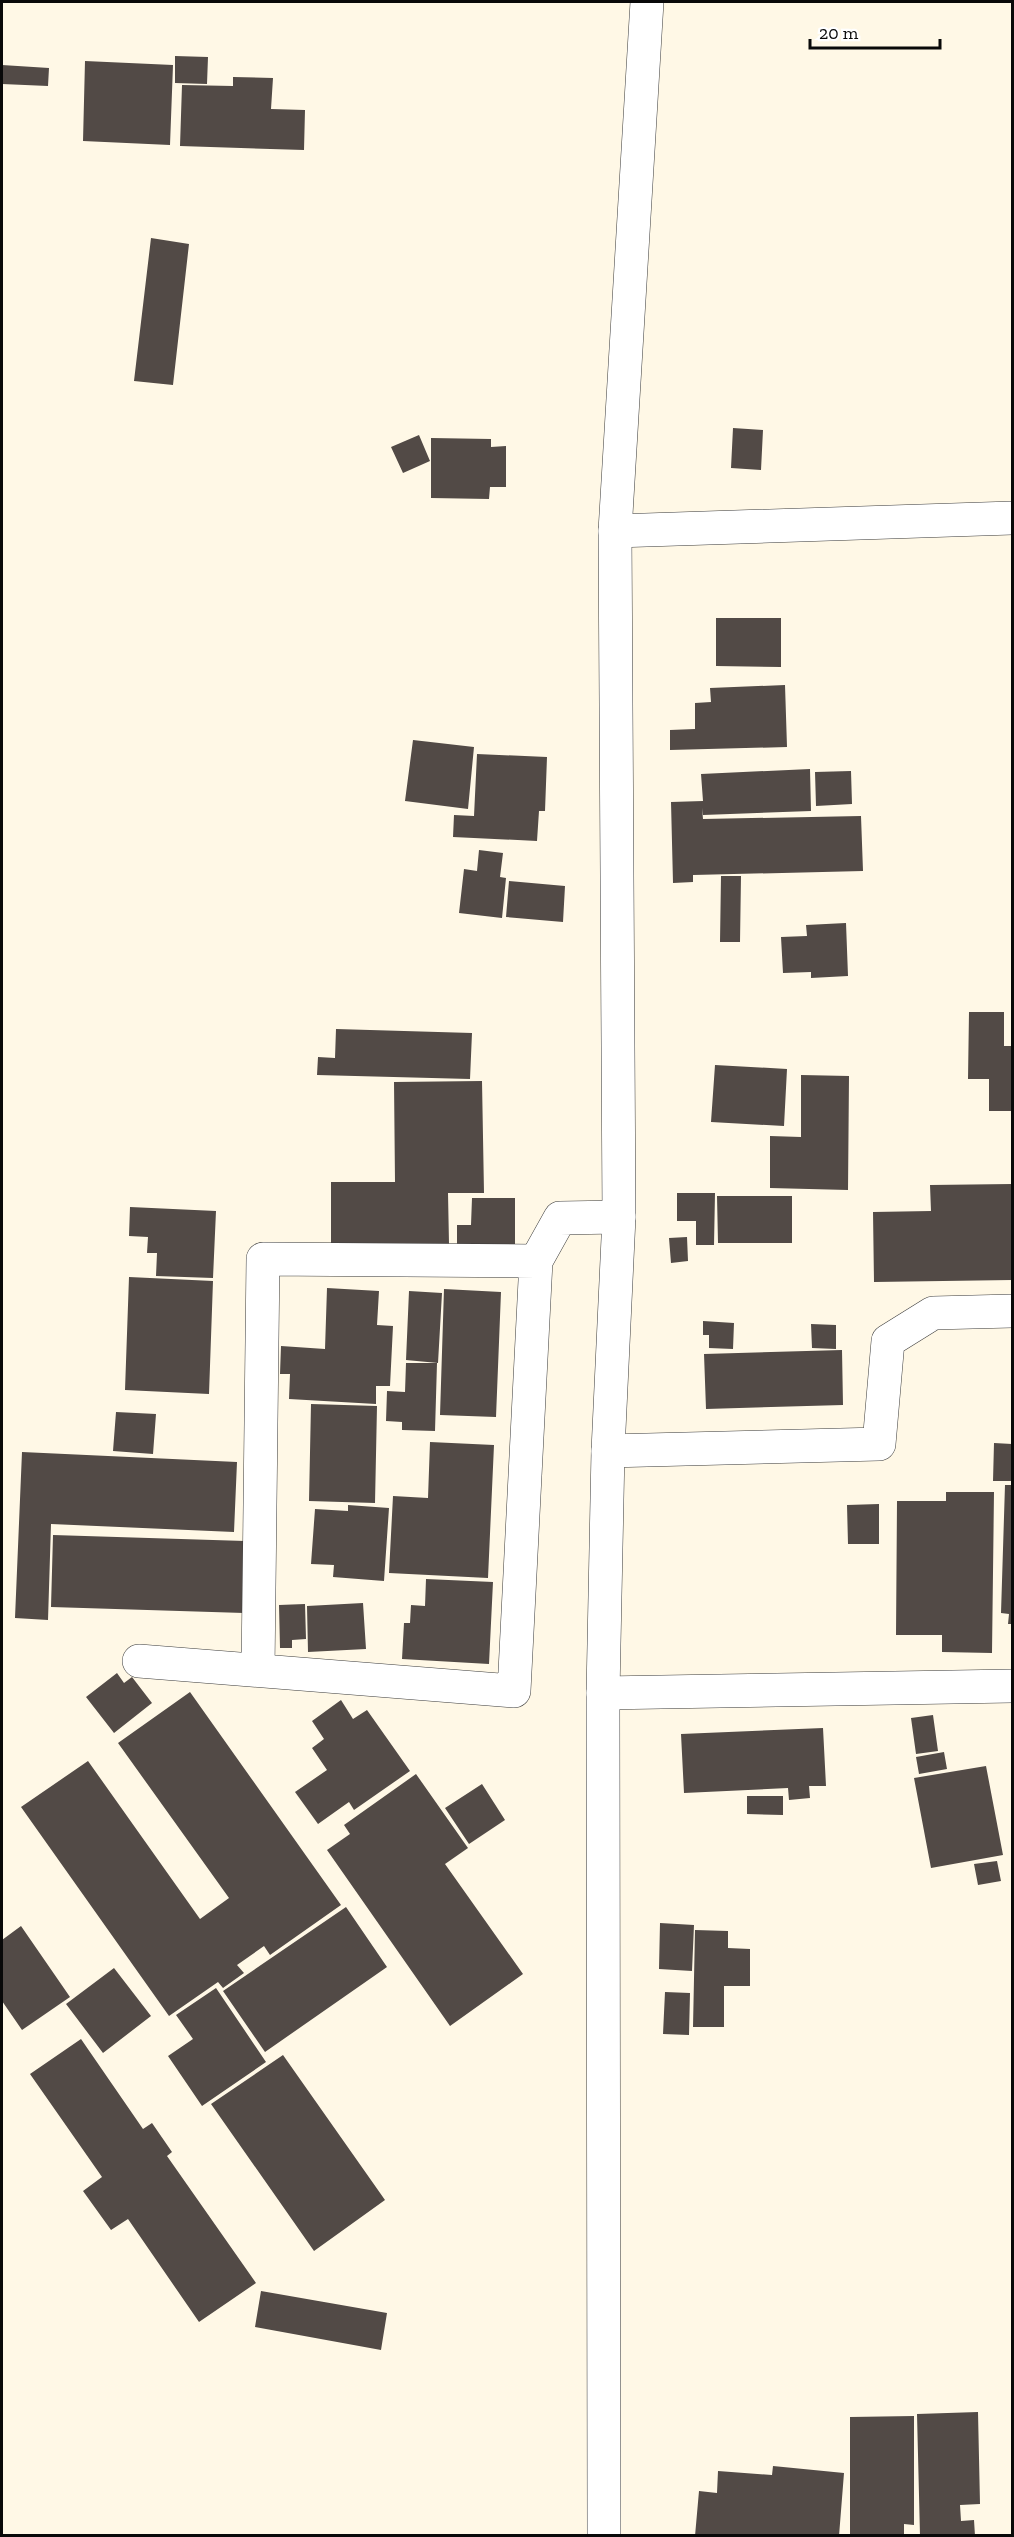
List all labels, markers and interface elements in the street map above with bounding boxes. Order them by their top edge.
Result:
scale bar [810,12,940,50]
text: 20 m [819,22,859,44]

